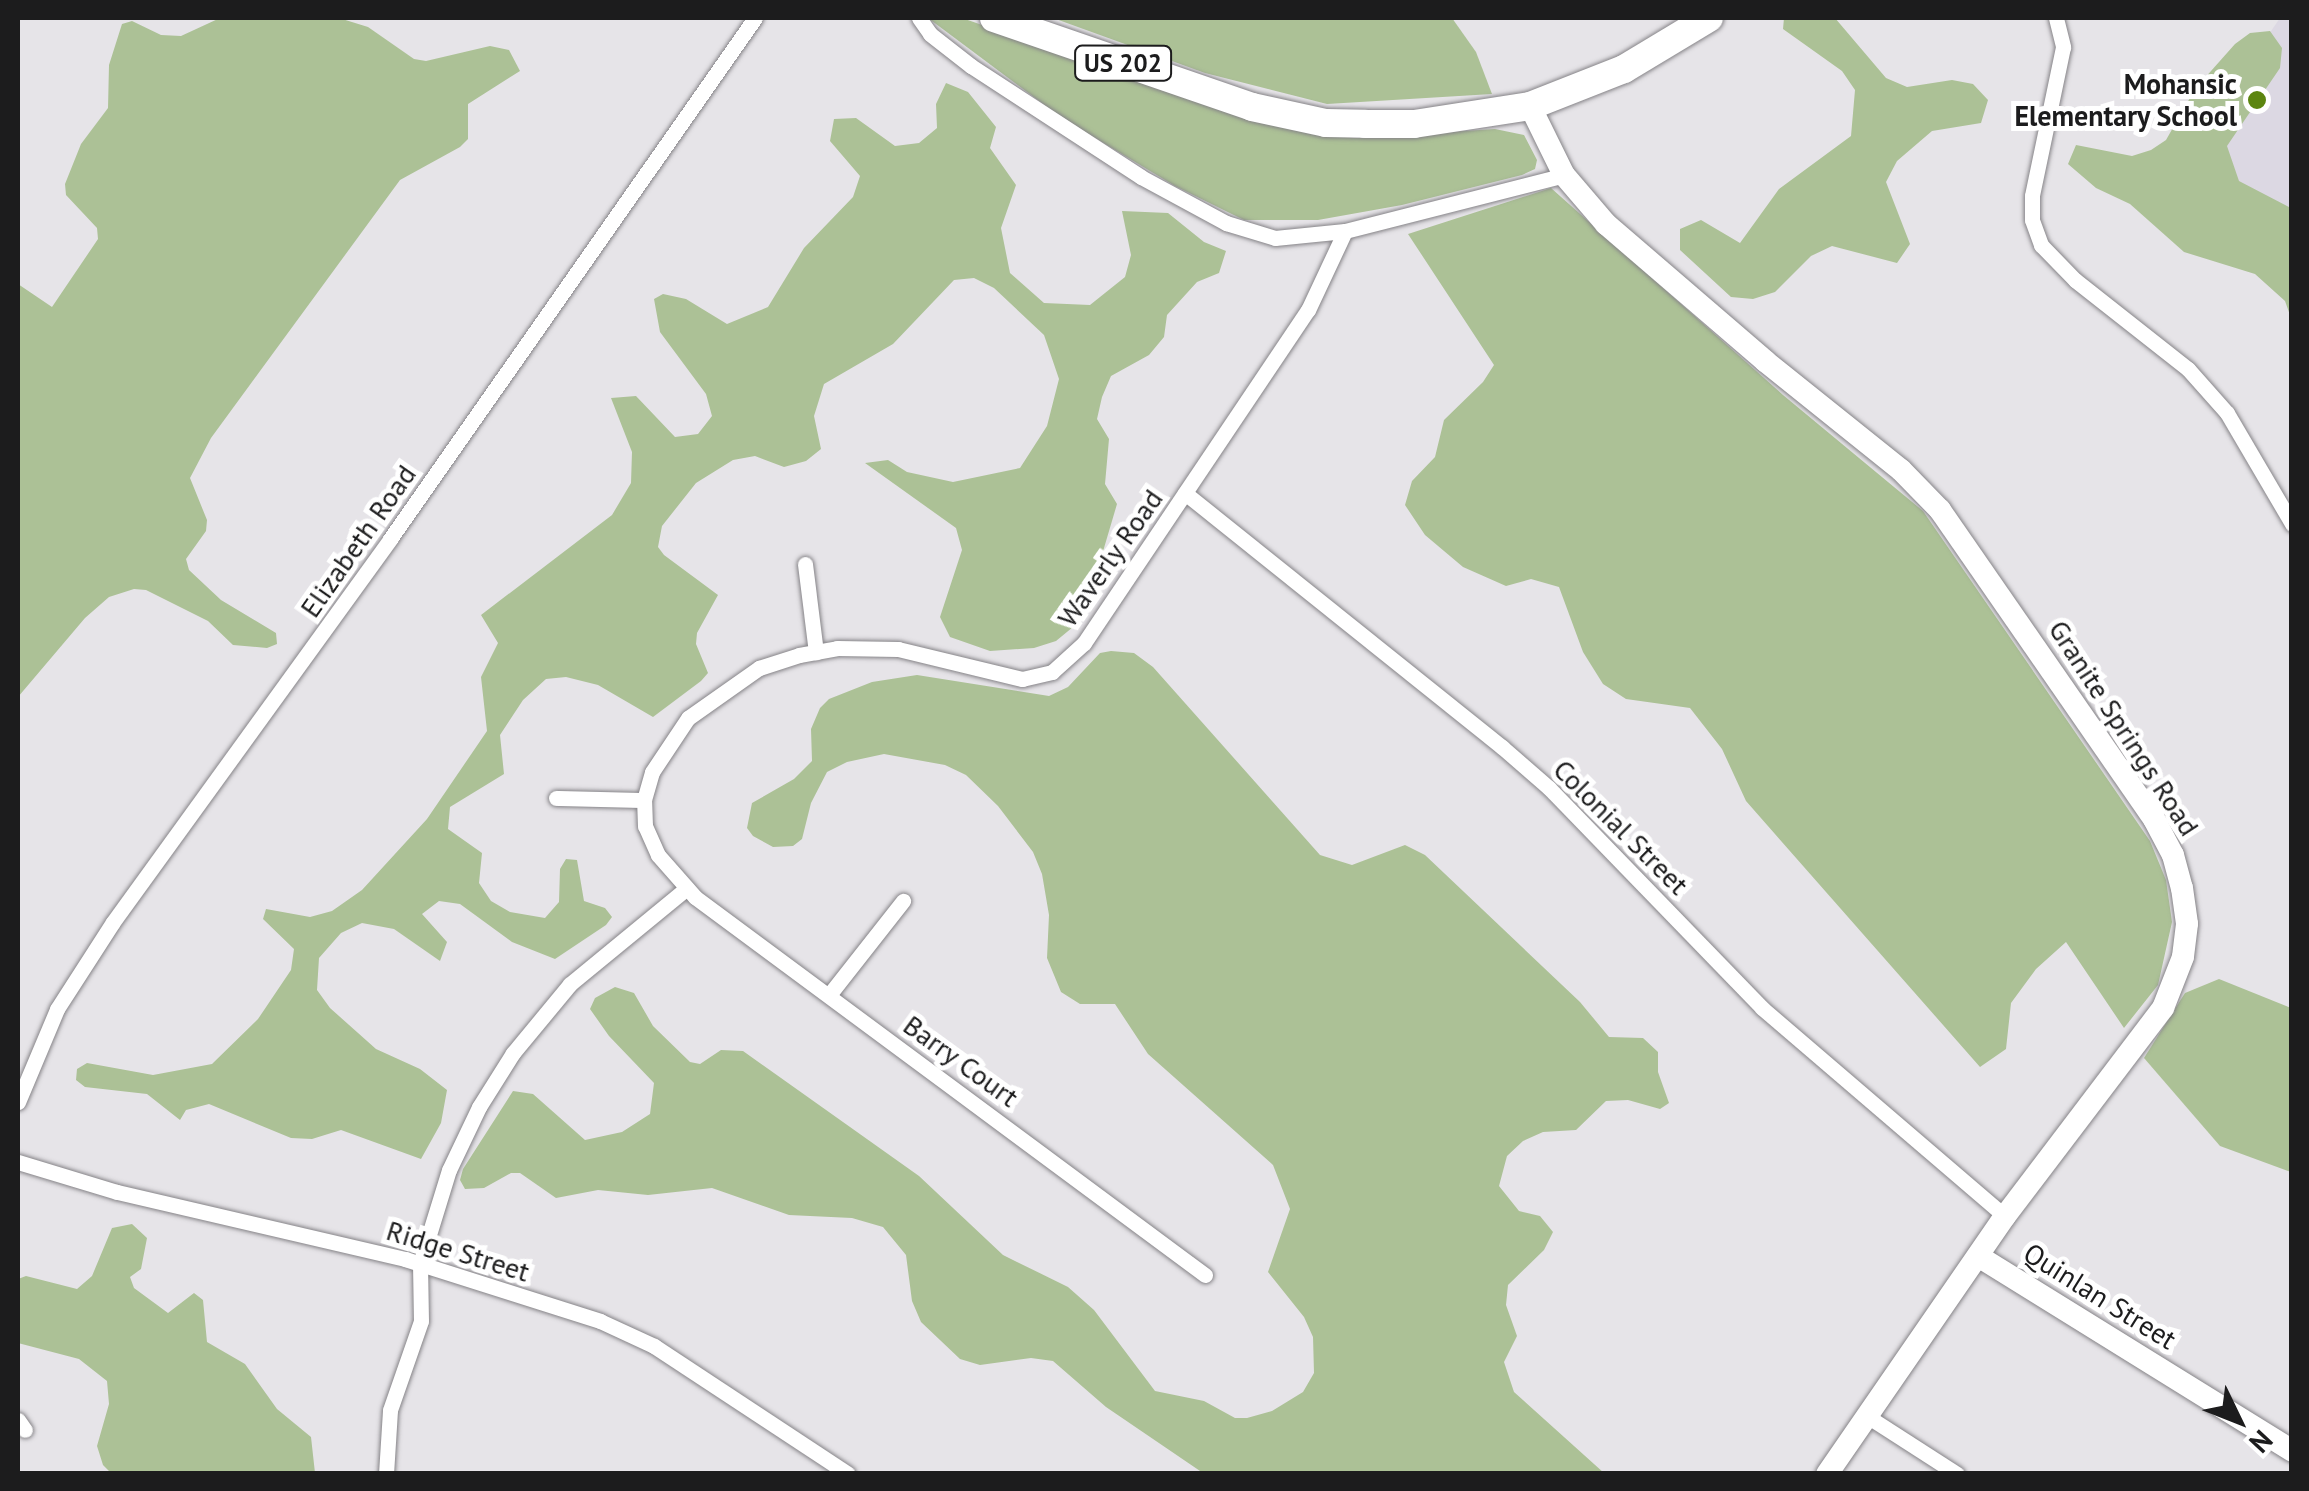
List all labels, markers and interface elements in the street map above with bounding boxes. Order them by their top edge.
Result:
road number: US 202 [1073,43,1173,83]
place label: Mohansic Elementary School [2013,67,2237,133]
marker: Mohansic Elementary School [2246,89,2268,111]
street label: Elizabeth Road [293,458,423,624]
street label: Waverly Road [1050,482,1170,634]
street label: Granite Springs Road [2042,614,2206,842]
street label: Colonial Street [1547,753,1695,901]
street label: Barry Court [897,1008,1025,1114]
street label: Ridge Street [383,1213,533,1289]
street label: Quinlan Street [2018,1236,2182,1356]
north arrow [2189,1371,2289,1471]
text: N [2241,1422,2281,1461]

